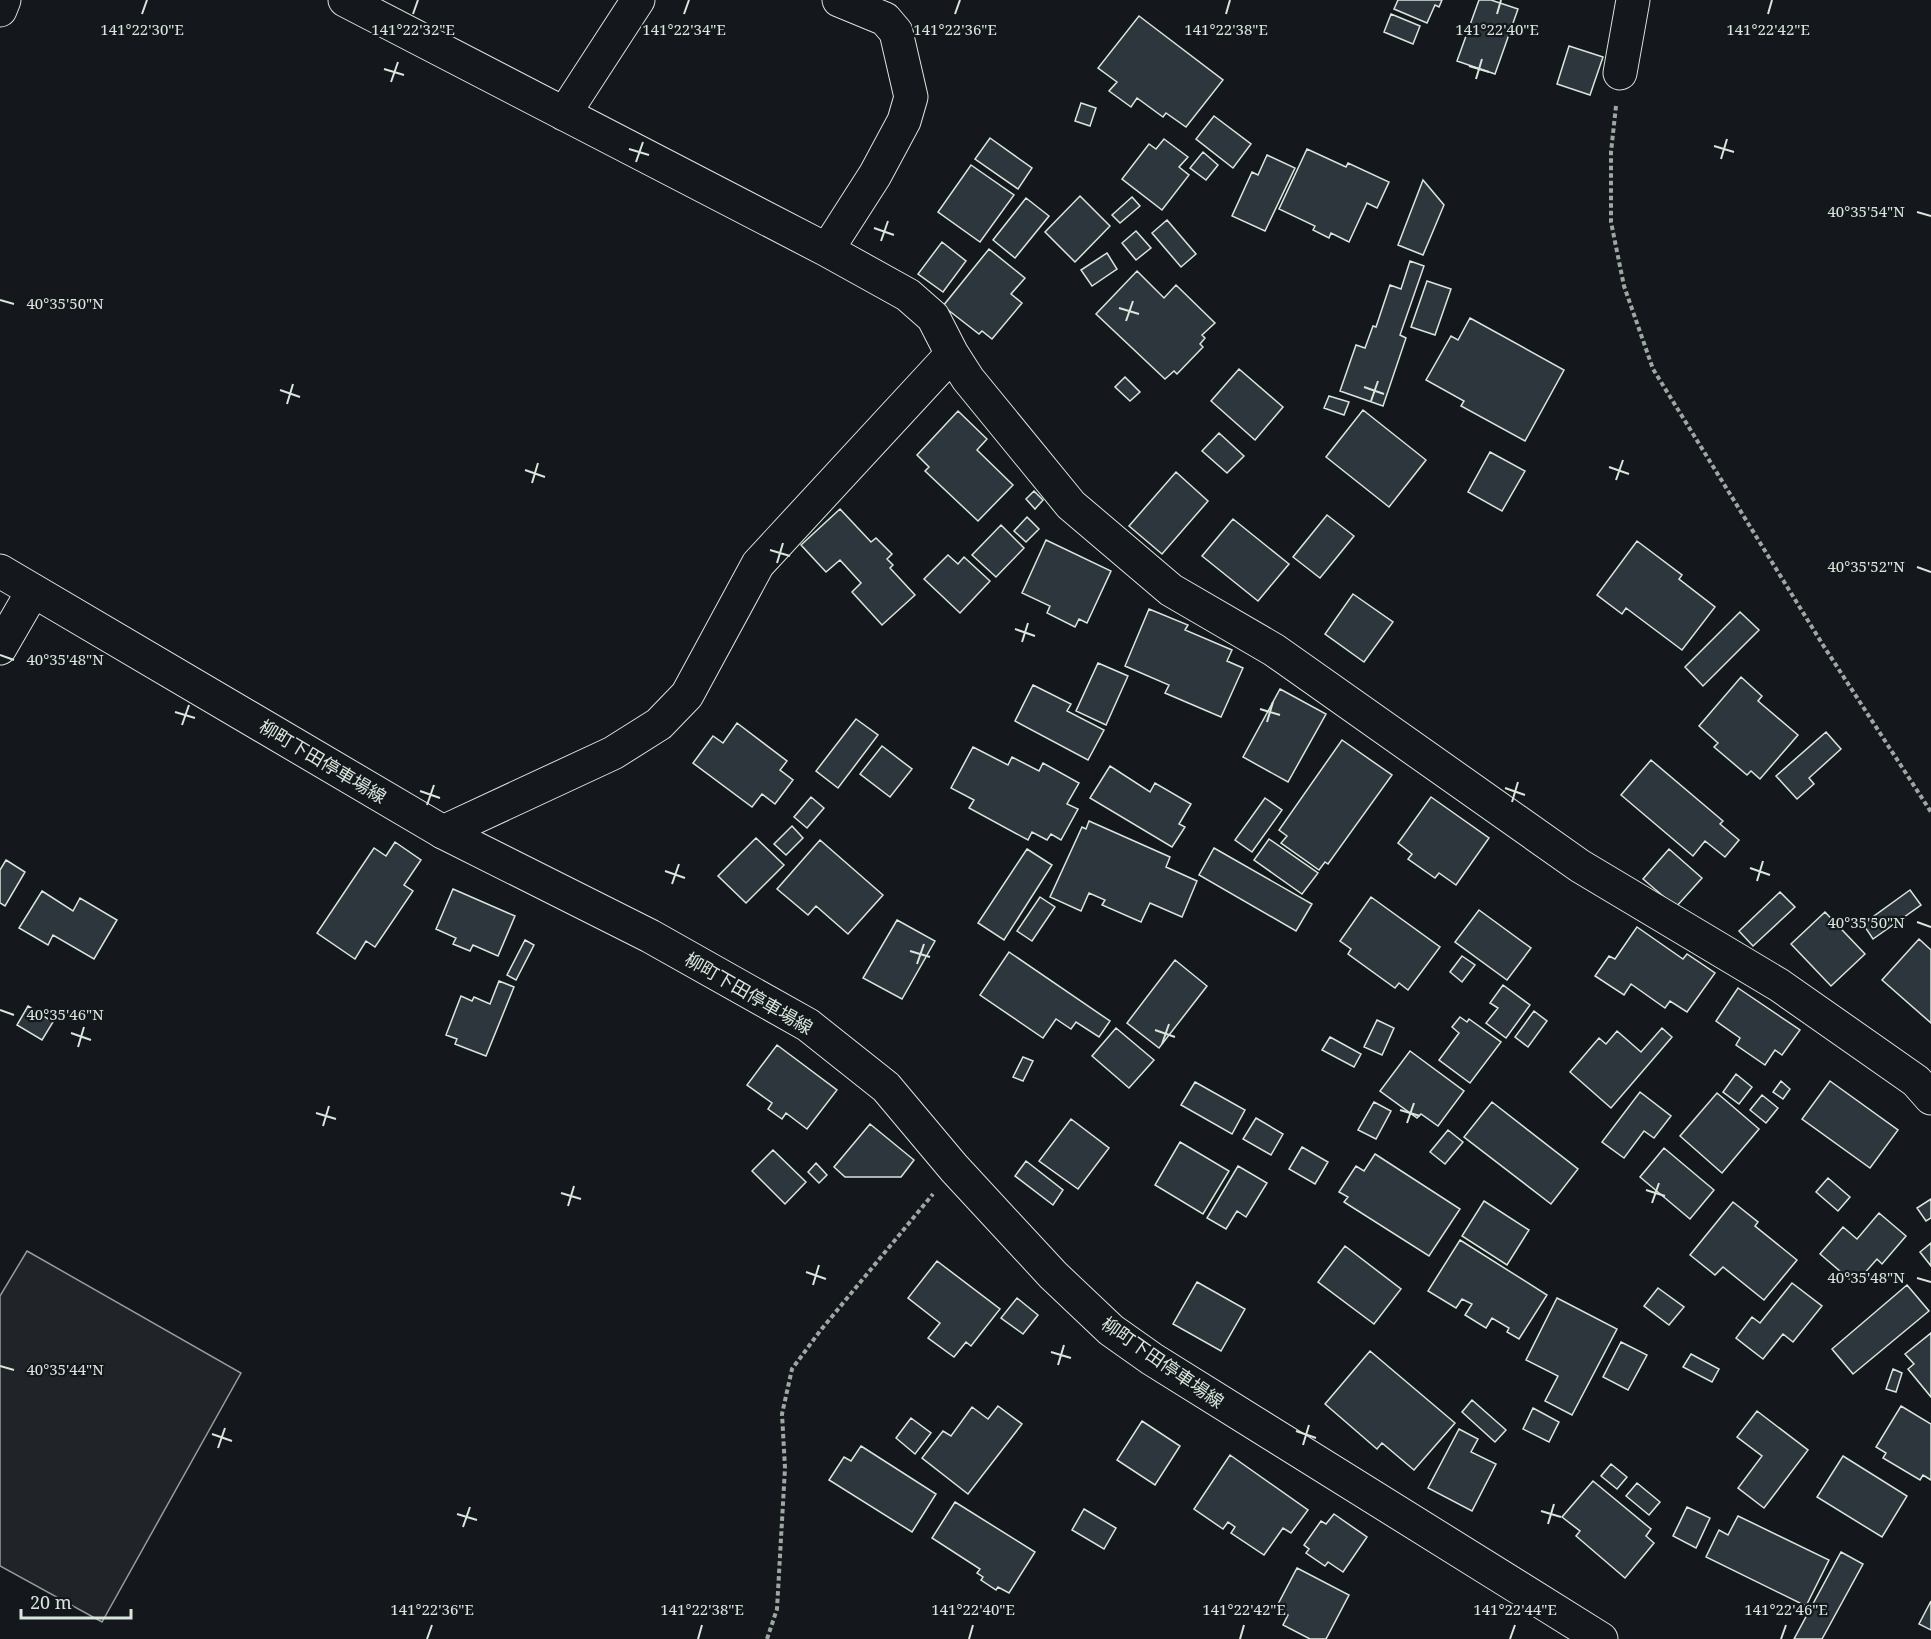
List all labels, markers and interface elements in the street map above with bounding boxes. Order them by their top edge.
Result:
text: 141°22'30"E [100,19,184,39]
text: 141°22'32"E [371,19,455,39]
text: 141°22'34"E [642,19,726,39]
text: 141°22'36"E [913,19,997,39]
text: 141°22'38"E [1184,19,1268,39]
text: 141°22'40"E [1455,19,1539,39]
text: 141°22'42"E [1726,19,1810,39]
text: 40°35'54"N [1827,201,1905,221]
text: 40°35'50"N [26,293,104,313]
text: 40°35'52"N [1827,556,1905,576]
text: 40°35'48"N [26,649,104,669]
street label: 柳町下田停車場線 [255,714,391,808]
text: 40°35'50"N [1827,912,1905,932]
street label: 柳町下田停車場線 [681,947,817,1039]
text: 40°35'46"N [26,1004,104,1024]
text: 40°35'48"N [1827,1267,1905,1287]
street label: 柳町下田停車場線 [1097,1311,1229,1413]
text: 40°35'44"N [26,1359,104,1379]
scale bar [21,1582,130,1620]
text: 20 m [30,1590,72,1614]
text: 141°22'36"E [390,1599,474,1619]
text: 141°22'38"E [660,1599,744,1619]
text: 141°22'40"E [931,1599,1015,1619]
text: 141°22'42"E [1202,1599,1286,1619]
text: 141°22'44"E [1473,1599,1557,1619]
text: 141°22'46"E [1744,1599,1828,1619]

